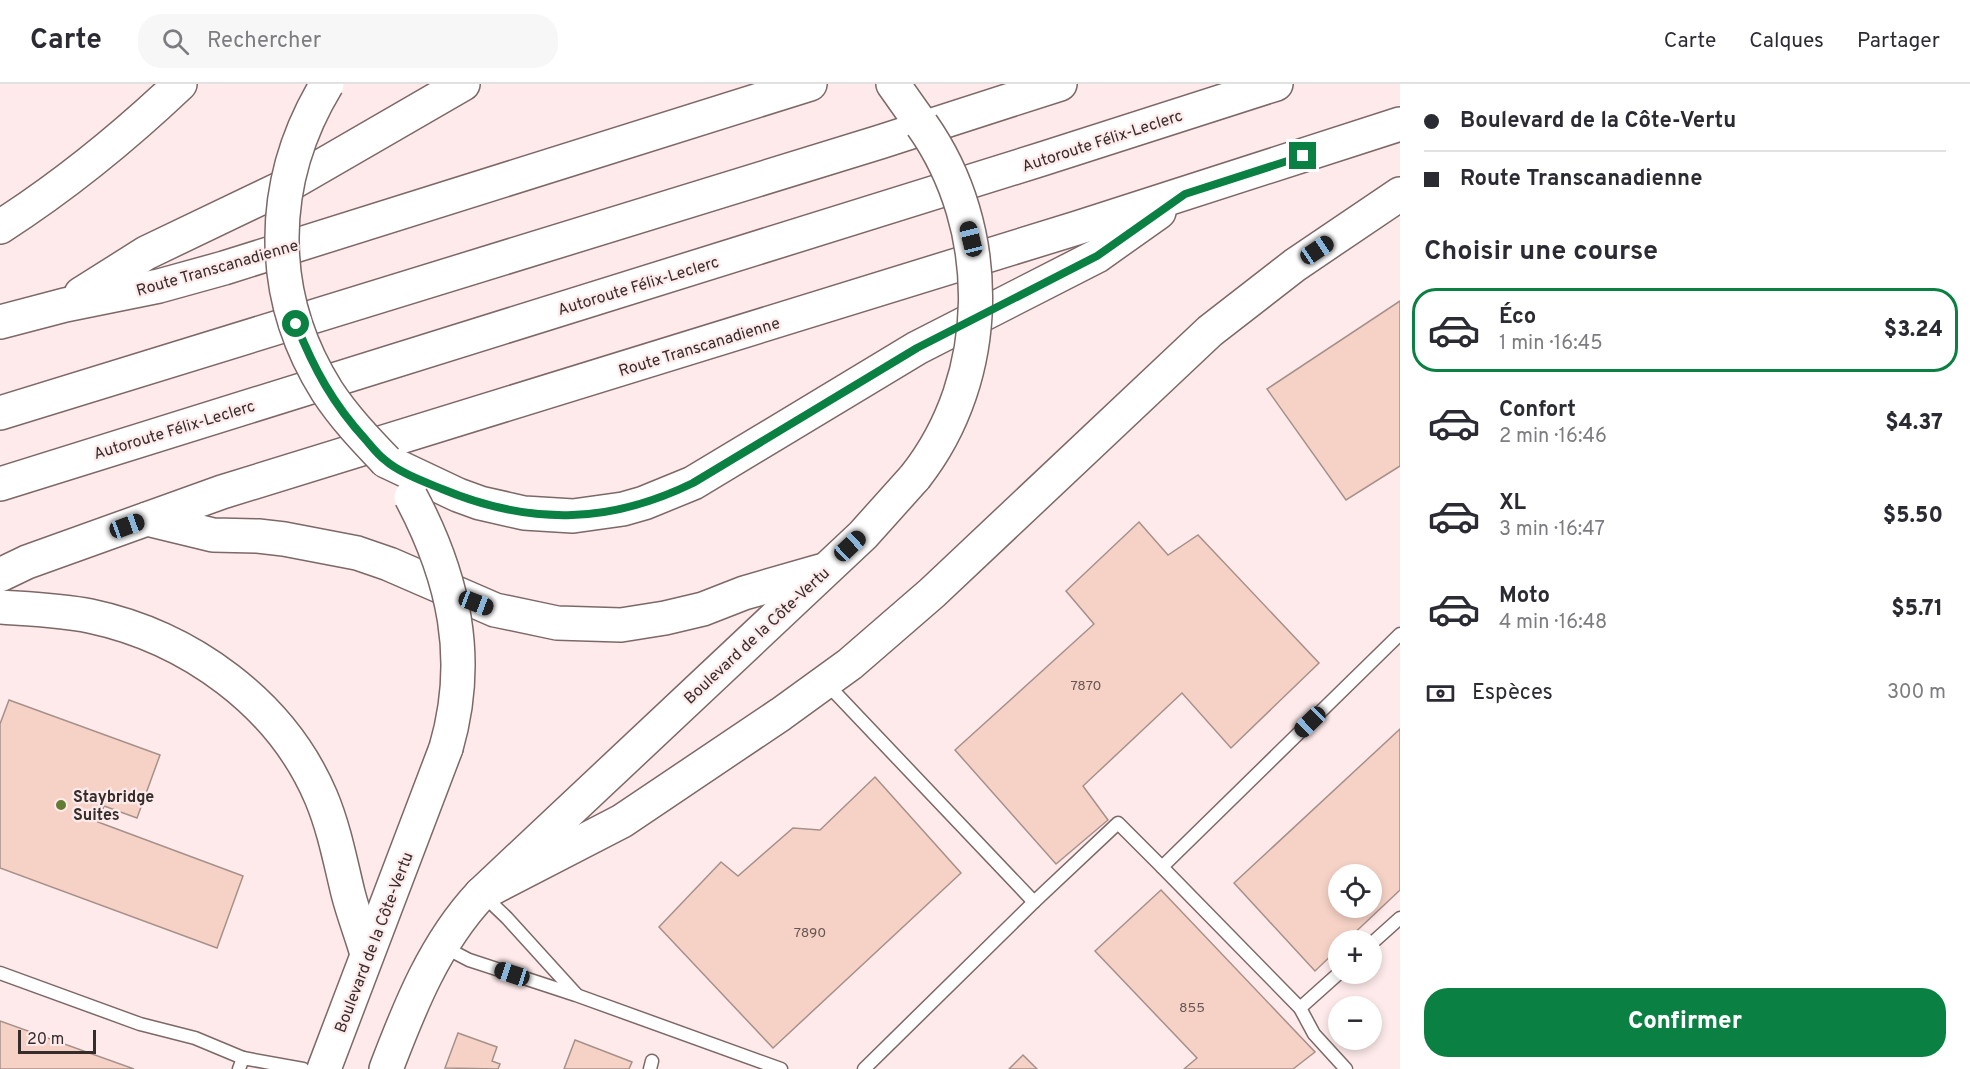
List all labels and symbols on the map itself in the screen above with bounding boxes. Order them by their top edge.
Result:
street label: Autoroute Félix-Leclerc [1020,106,1186,177]
route end [1289,142,1316,169]
car [958,219,984,259]
car [1297,232,1337,268]
street label: Route Transcanadienne [134,236,301,302]
street label: Autoroute Félix-Leclerc [555,253,722,321]
route start [282,310,309,337]
street label: Route Transcanadienne [616,314,783,382]
street label: Autoroute Félix-Leclerc [91,397,258,465]
car [107,511,147,541]
car [831,527,869,565]
street label: Boulevard de la Côte-Vertu [680,564,834,709]
car [456,588,496,618]
house number: 7870 [1070,678,1102,695]
car [1291,703,1329,741]
place label: Staybridge Suites [73,788,154,826]
marker: Staybridge Suites [54,798,68,812]
street label: Boulevard de la Côte-Vertu [331,850,419,1036]
house number: 7890 [794,925,826,942]
car [492,960,532,988]
house number: 855 [1179,1000,1205,1017]
scale bar [18,1027,96,1054]

